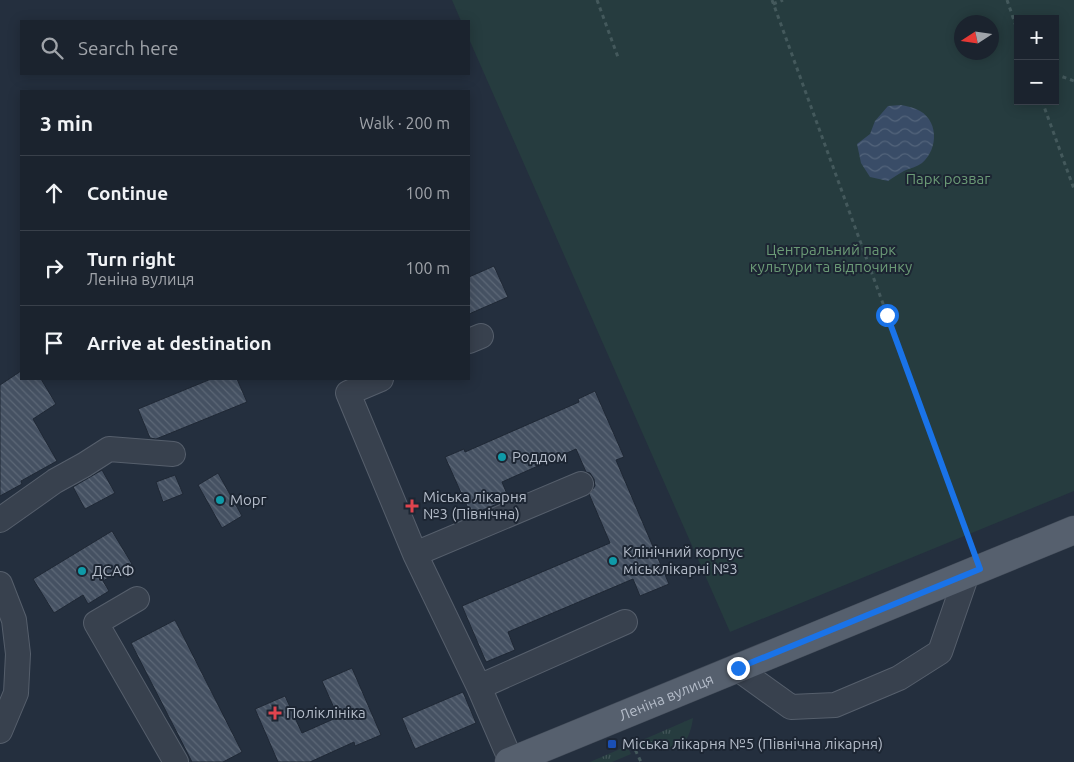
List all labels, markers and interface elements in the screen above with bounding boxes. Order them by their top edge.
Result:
north arrow [954,15,999,60]
map controls [1014,15,1059,105]
button: + [1014,15,1059,60]
search box [20,20,470,75]
icon: search [38,34,66,62]
text: Search here [78,37,178,59]
button: − [1014,60,1059,105]
text: 3 min [40,111,93,135]
text: Walk · 200 m [359,114,450,132]
park label: Парк розваг [906,170,990,187]
icon: ahead [40,179,68,207]
text: Continue [87,182,168,204]
text: 100 m [405,184,450,202]
park label: Центральний парк культури та відпочинку [750,241,912,275]
text: Turn right [87,248,175,270]
icon: right [40,254,68,282]
text: 100 m [405,259,450,277]
text: Леніна вулиця [87,270,194,288]
route start [876,304,899,327]
icon: arrive [40,329,68,357]
text: Arrive at destination [87,332,272,354]
place label: Роддом [512,448,567,465]
marker: Роддом [496,451,508,463]
place label: Міська лікарня №3 (Північна) [423,488,527,522]
place label: Морг [230,491,267,508]
marker: Морг [214,494,226,506]
marker: Міська лікарня №3 (Північна) [405,499,419,513]
place label: Клінічний корпус міськлікарні №3 [623,543,743,577]
marker: Клінічний корпус міськлікарні №3 [607,555,619,567]
place label: ДСАФ [92,562,134,579]
marker: ДСАФ [76,565,88,577]
route end [727,657,750,680]
street label: Леніна вулиця [616,670,716,724]
place label: Поліклініка [286,704,366,721]
marker: Поліклініка [268,706,282,720]
place label: Міська лікарня №5 (Північна лікарня) [622,735,883,752]
marker: Міська лікарня №5 (Північна лікарня) [606,738,618,750]

